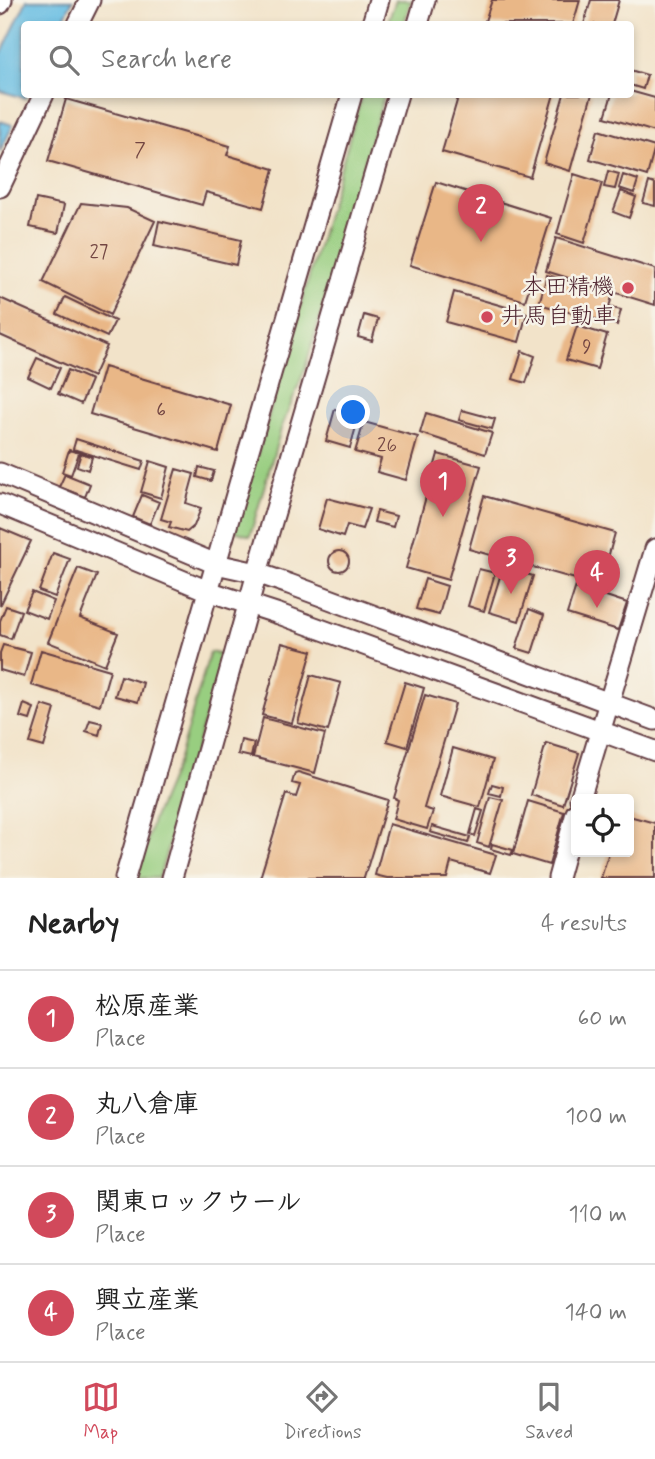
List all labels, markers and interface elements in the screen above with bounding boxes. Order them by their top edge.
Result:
search box [21,21,634,98]
icon: search [45,41,83,79]
text: Search here [101,43,232,77]
house number: 7 [134,138,146,163]
pin: 2 [458,184,504,242]
house number: 27 [90,240,108,265]
place label: 本田精機 [522,273,614,303]
marker: 本田精機 [620,280,636,296]
place label: 井馬自動車 [501,302,616,332]
marker: 井馬自動車 [479,309,495,325]
house number: 9 [582,335,592,360]
your location [336,395,370,429]
house number: 6 [156,398,166,423]
house number: 26 [377,433,397,458]
pin: 1 [420,459,466,517]
pin: 3 [488,536,534,594]
pin: 4 [574,550,620,608]
map controls [571,794,634,857]
button: locate [571,794,634,857]
text: Nearby [28,904,119,943]
text: 4 results [541,909,627,939]
text: 松原産業 [95,990,199,1024]
text: 1 [46,1004,56,1034]
text: 60 m [578,1004,627,1034]
text: Place [95,1024,146,1054]
text: 丸八倉庫 [95,1088,199,1122]
text: 2 [45,1102,57,1132]
text: 100 m [565,1102,627,1132]
text: Place [95,1122,146,1152]
text: 関東ロックウール [95,1186,302,1220]
text: 3 [46,1200,56,1230]
text: 110 m [568,1200,627,1230]
text: Place [95,1220,146,1250]
text: 興立産業 [95,1284,199,1318]
text: 4 [44,1298,58,1328]
text: 140 m [564,1298,627,1328]
text: Place [95,1318,146,1348]
tab: Map [82,1378,120,1445]
tab: Directions [283,1378,362,1445]
tab: Saved [525,1378,573,1445]

